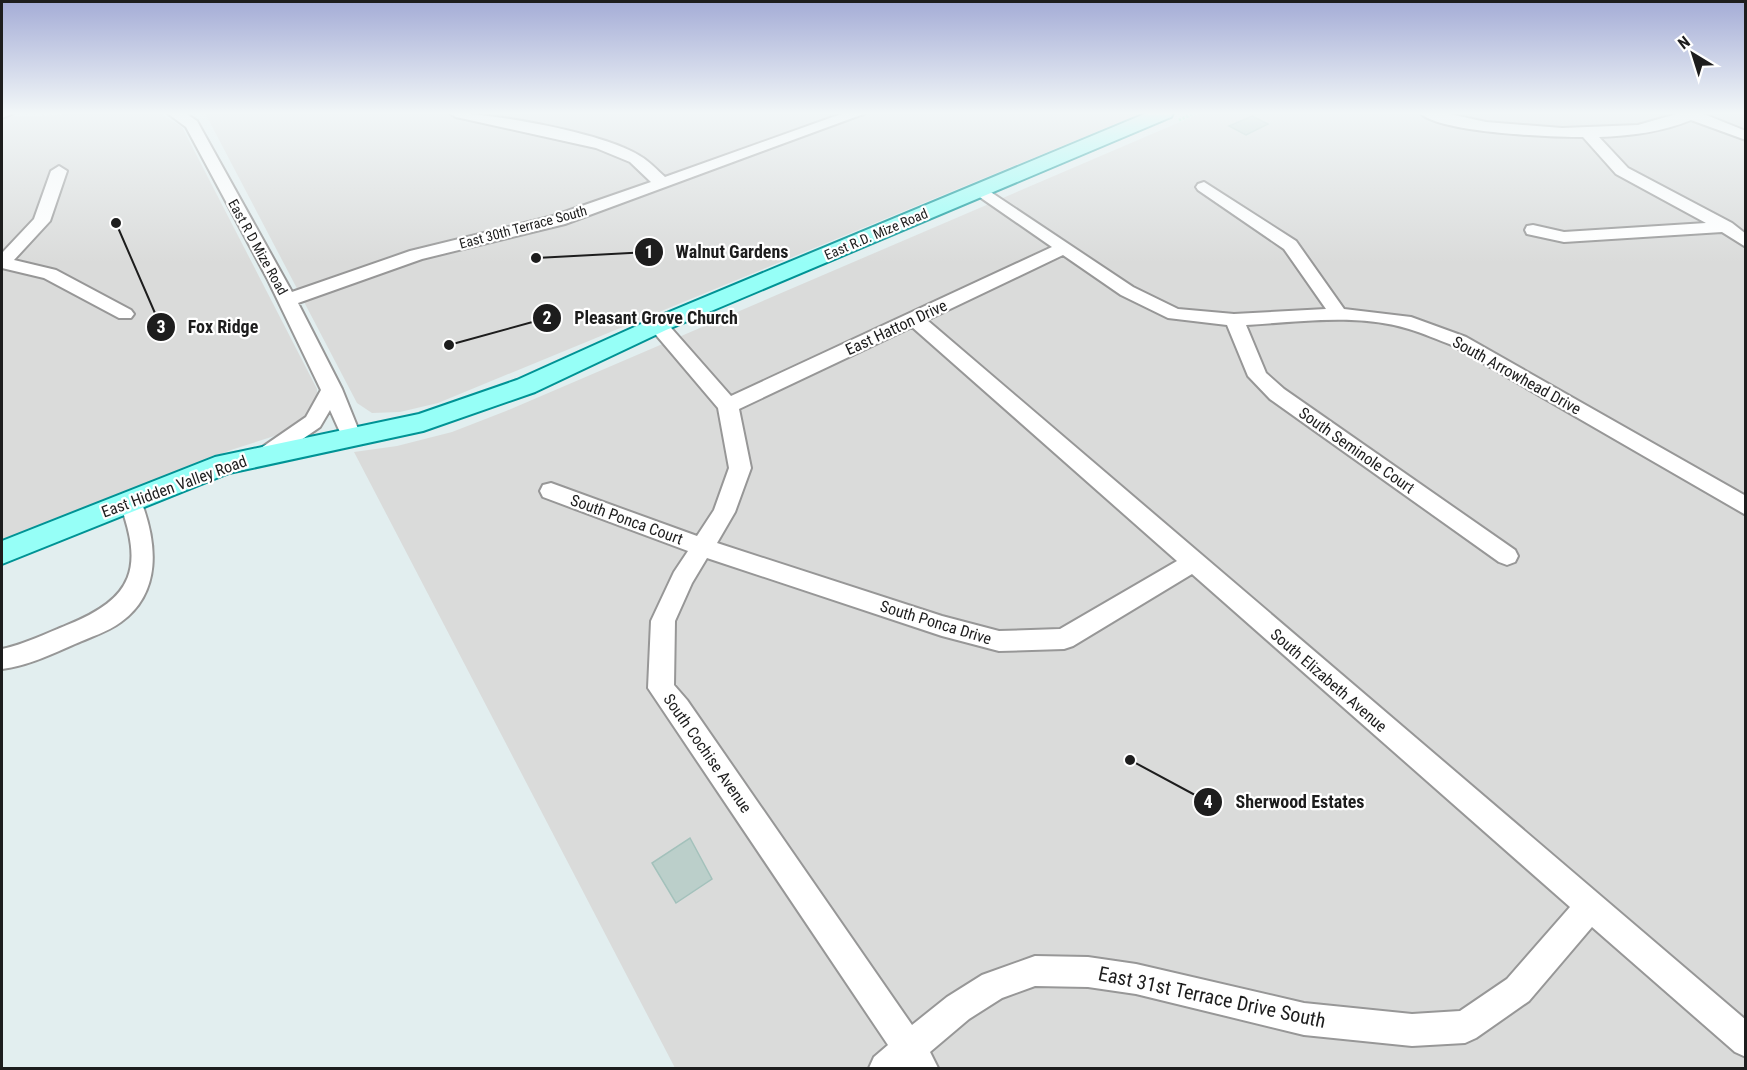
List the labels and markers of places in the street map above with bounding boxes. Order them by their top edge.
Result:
callout: Walnut Gardens [634,234,801,270]
callout: Pleasant Grove Church [532,300,749,336]
callout: Fox Ridge [146,309,270,345]
callout: Sherwood Estates [1193,784,1376,820]

